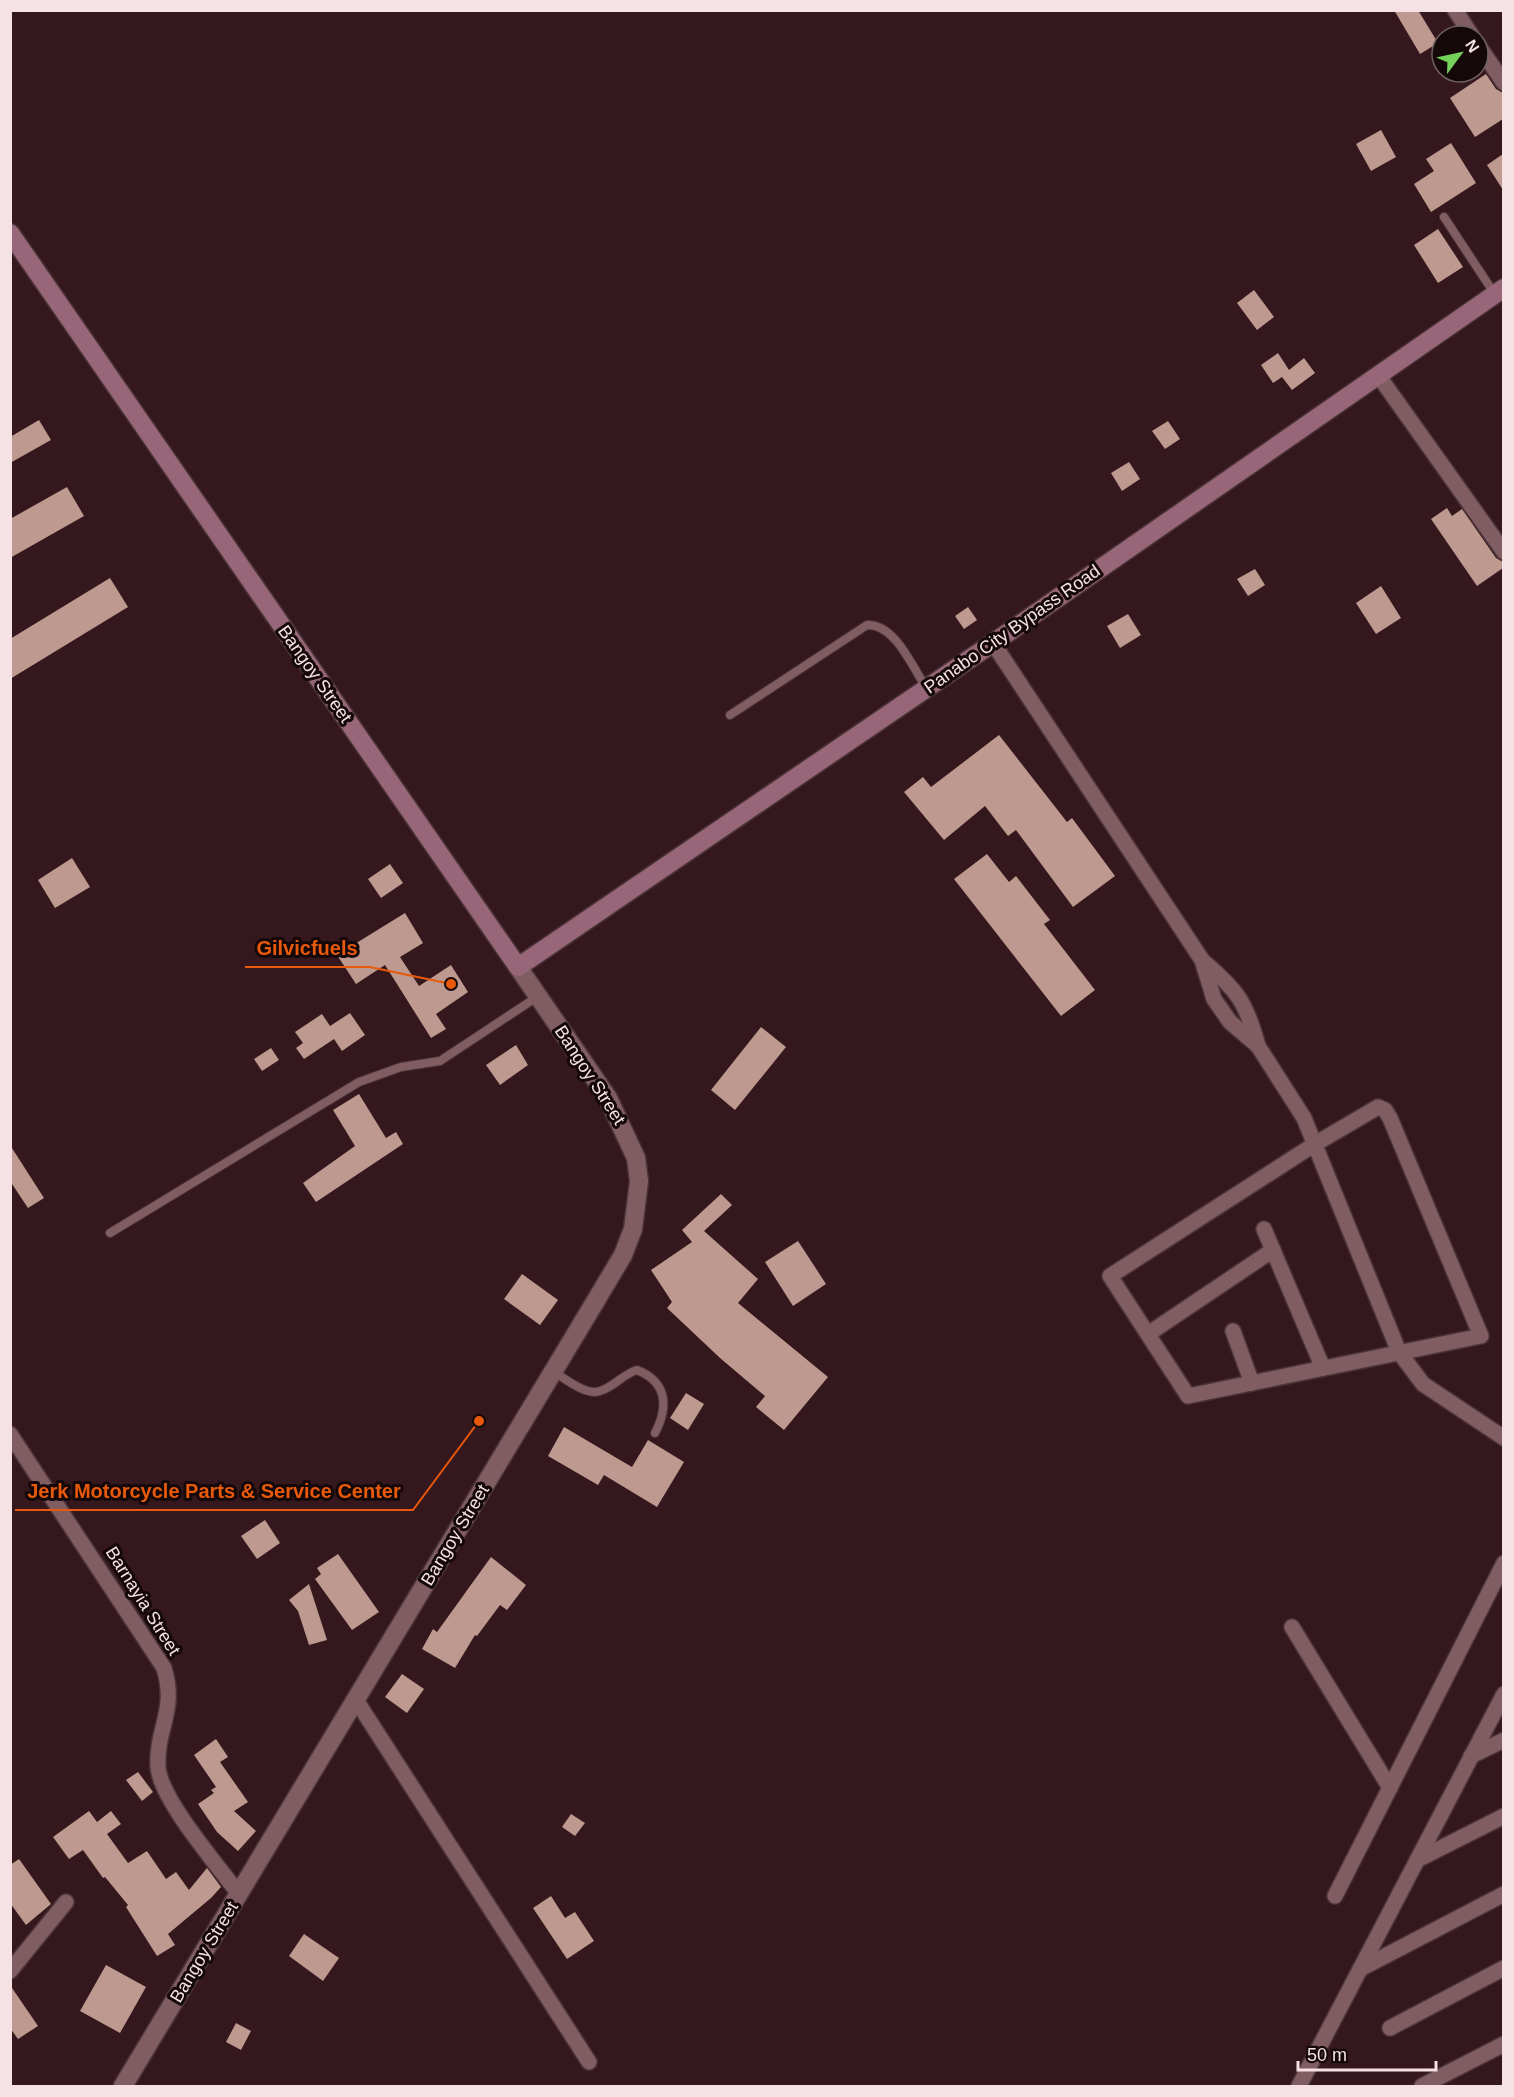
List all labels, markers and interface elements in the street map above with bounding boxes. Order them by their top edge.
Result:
north arrow [1430,24,1490,84]
text: N [1462,37,1482,56]
street label: Panabo City Bypass Road [920,561,1104,697]
street label: Bangoy Street [274,622,356,726]
callout: Gilvicfuels [245,929,370,967]
text: Gilvicfuels [256,937,358,959]
street label: Bangoy Street [551,1022,629,1128]
callout: Jerk Motorcycle Parts & Service Center [15,1472,413,1510]
text: Jerk Motorcycle Parts & Service Center [27,1480,401,1502]
street label: Bangoy Street [417,1481,493,1589]
street label: Barnayia Street [102,1543,184,1659]
street label: Bangoy Street [166,1898,242,2006]
scale bar [1298,2034,1436,2072]
text: 50 m [1307,2045,1347,2065]

